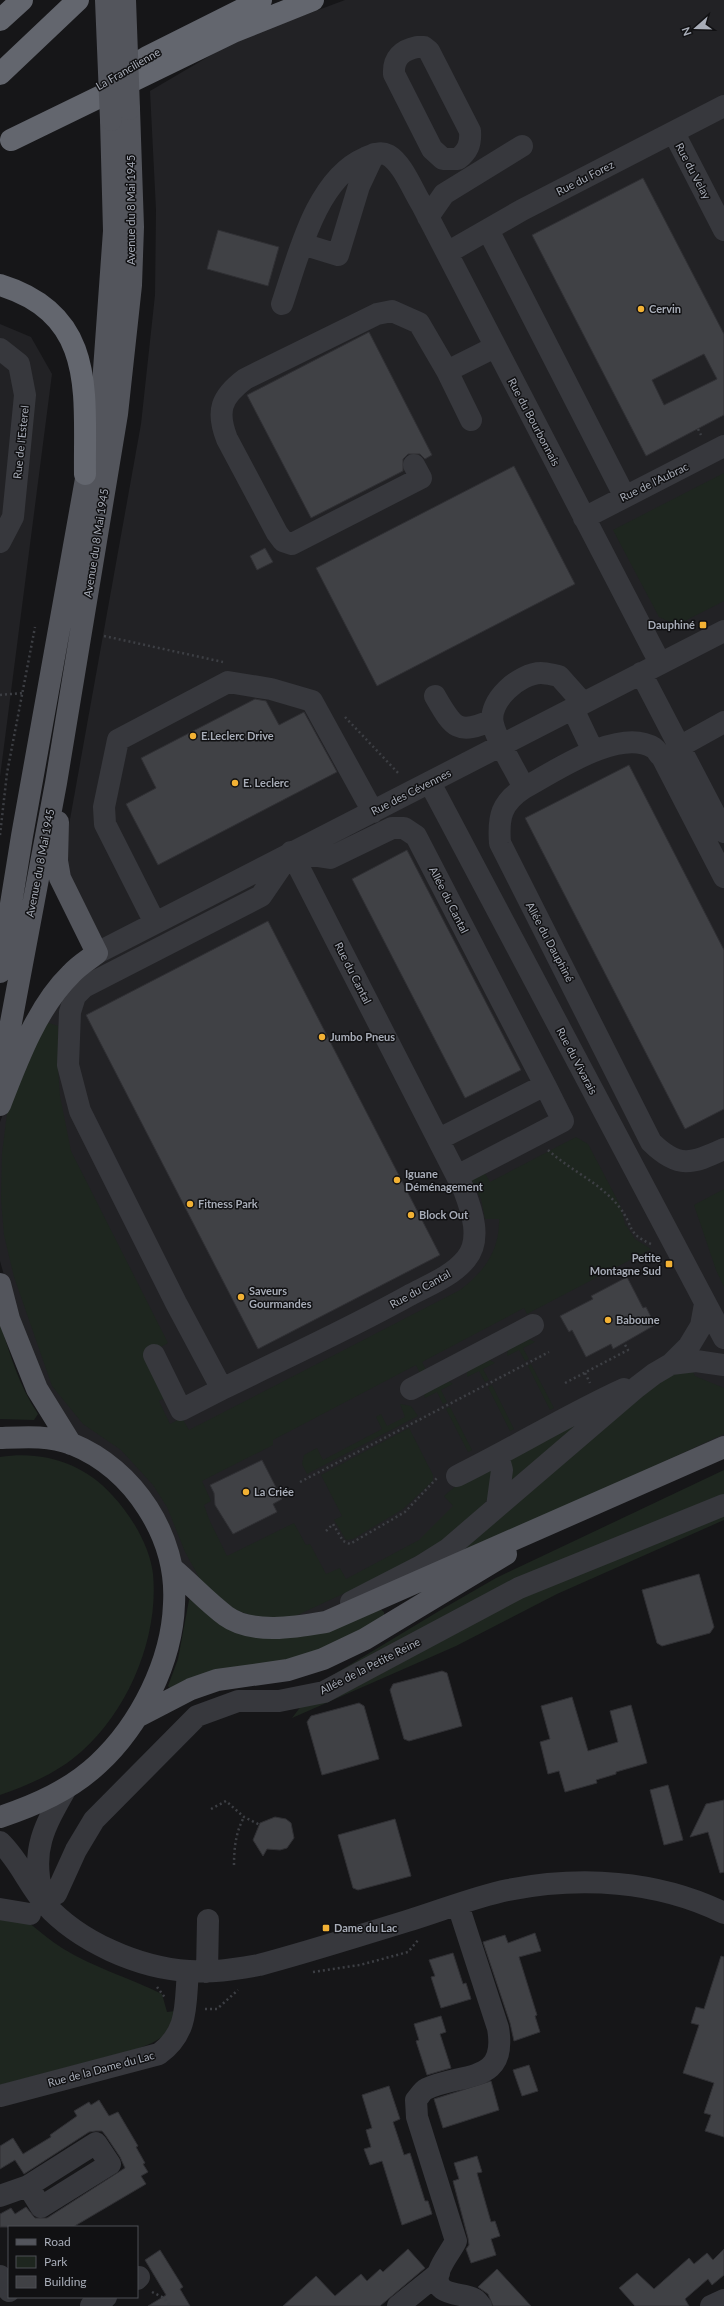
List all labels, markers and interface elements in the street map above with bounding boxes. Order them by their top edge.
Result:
north arrow [676,8,716,48]
text: N [679,25,694,38]
street label: La Francilienne [93,45,162,92]
street label: Rue du Velay [673,140,714,202]
street label: Avenue du 8 Mai 1945 [124,155,137,265]
street label: Rue du Forez [554,157,616,198]
place label: Cervin [649,302,681,315]
marker: Cervin [636,304,646,314]
street label: Rue du Bourbonnais [506,376,563,468]
street label: Rue de l'Esterel [10,404,31,479]
street label: Rue de l'Aubrac [617,459,690,504]
street label: Avenue du 8 Mai 1945 [80,488,111,598]
place label: Dauphiné [648,618,695,631]
marker: Dauphiné [698,620,708,630]
place label: E.Leclerc Drive [201,729,274,742]
marker: E.Leclerc Drive [188,731,198,741]
street label: Rue des Cévennes [369,766,453,817]
place label: E. Leclerc [243,776,290,789]
marker: E. Leclerc [230,778,240,788]
street label: Avenue du 8 Mai 1945 [23,808,56,918]
street label: Allée du Cantal [427,864,472,935]
street label: Allée du Dauphiné [524,899,577,984]
street label: Rue du Cantal [332,940,375,1006]
street label: Rue du Vivarais [554,1025,601,1097]
place label: Jumbo Pneus [330,1030,395,1043]
marker: Jumbo Pneus [317,1032,327,1042]
place label: Iguane Déménagement [405,1167,484,1193]
marker: Iguane Déménagement [392,1175,402,1185]
place label: Fitness Park [198,1197,258,1210]
marker: Fitness Park [185,1199,195,1209]
place label: Block Out [419,1208,469,1221]
marker: Block Out [406,1210,416,1220]
place label: Petite Montagne Sud [590,1251,661,1277]
marker: Petite Montagne Sud [664,1259,674,1269]
street label: Rue du Cantal [387,1267,452,1311]
place label: Saveurs Gourmandes [249,1284,312,1310]
marker: Saveurs Gourmandes [236,1292,246,1302]
place label: Baboune [616,1313,660,1326]
marker: Baboune [603,1315,613,1325]
place label: La Criée [254,1485,294,1498]
marker: La Criée [241,1487,251,1497]
street label: Allée de la Petite Reine [317,1634,422,1697]
place label: Dame du Lac [334,1921,398,1934]
marker: Dame du Lac [321,1923,331,1933]
street label: Rue de la Dame du Lac [46,2048,156,2089]
legend [8,2226,138,2298]
text: Road [44,2234,71,2249]
text: Park [44,2254,68,2269]
text: Building [44,2274,87,2289]

